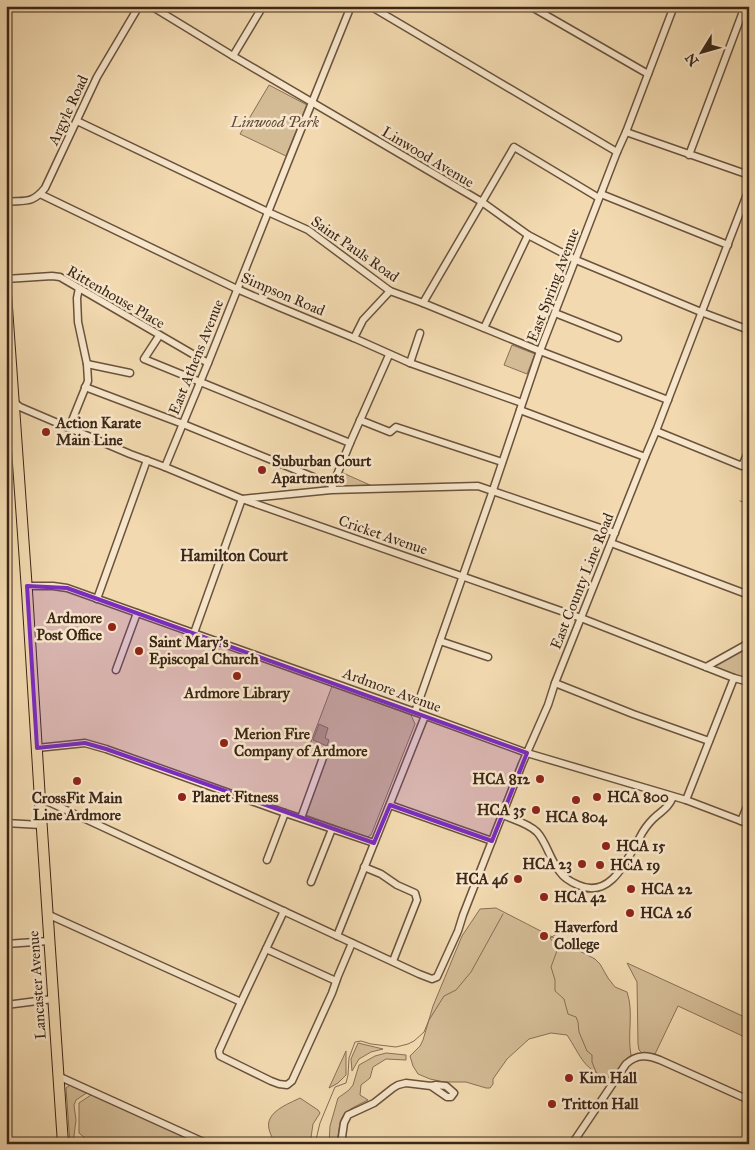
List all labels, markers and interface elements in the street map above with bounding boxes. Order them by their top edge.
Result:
north arrow [678,28,728,78]
text: N [682,50,702,69]
street label: Argyle Road [44,72,92,149]
park label: Linwood Park [230,113,319,131]
street label: Linwood Avenue [379,122,477,192]
street label: Saint Pauls Road [308,212,403,286]
street label: East Spring Avenue [523,226,583,344]
street label: Rittenhouse Place [64,262,168,332]
street label: Simpson Road [238,268,328,320]
street label: East Athens Avenue [165,297,227,417]
place label: Action Karate Main Line [55,414,142,449]
marker: Action Karate Main Line [40,426,52,438]
place label: Suburban Court Apartments [271,452,372,488]
marker: Suburban Court Apartments [256,464,268,476]
street label: East County Line Road [546,510,618,652]
street label: Cricket Avenue [336,511,430,559]
district label: Hamilton Court [180,546,288,565]
place label: Ardmore Post Office [36,609,103,644]
marker: Ardmore Post Office [106,621,118,633]
place label: Saint Mary's Episcopal Church [149,633,259,669]
marker: Saint Mary's Episcopal Church [133,645,145,657]
street label: Ardmore Avenue [339,664,444,716]
marker: Ardmore Library [231,670,243,682]
place label: Ardmore Library [183,684,291,703]
place label: Merion Fire Company of Ardmore [234,725,368,761]
marker: Merion Fire Company of Ardmore [218,737,230,749]
place label: HCA 812 [472,770,531,788]
marker: HCA 812 [534,773,546,785]
marker: CrossFit Main Line Ardmore [71,775,83,787]
place label: Planet Fitness [192,788,279,806]
place label: HCA 800 [607,788,669,806]
place label: CrossFit Main Line Ardmore [32,789,123,824]
marker: Planet Fitness [176,791,188,803]
marker: HCA 800 [591,791,603,803]
marker: HCA 804 [570,794,582,806]
place label: HCA 35 [477,801,526,820]
marker: HCA 35 [530,804,542,816]
place label: HCA 804 [545,808,607,827]
place label: HCA 15 [616,837,665,855]
marker: HCA 15 [600,840,612,852]
place label: HCA 23 [522,855,572,874]
place label: HCA 19 [610,856,660,875]
marker: HCA 23 [576,858,588,870]
marker: HCA 19 [594,859,606,871]
place label: HCA 46 [456,870,509,889]
marker: HCA 46 [512,873,524,885]
place label: HCA 22 [641,880,693,898]
marker: HCA 22 [625,883,637,895]
place label: HCA 42 [554,888,607,907]
marker: HCA 42 [538,891,550,903]
place label: HCA 26 [640,904,693,922]
marker: HCA 26 [624,907,636,919]
place label: Haverford College [554,918,618,954]
street label: Lancaster Avenue [24,930,50,1040]
marker: Haverford College [538,930,550,942]
place label: Kim Hall [579,1069,638,1087]
marker: Kim Hall [563,1072,575,1084]
place label: Tritton Hall [561,1095,640,1113]
marker: Tritton Hall [546,1098,558,1110]

